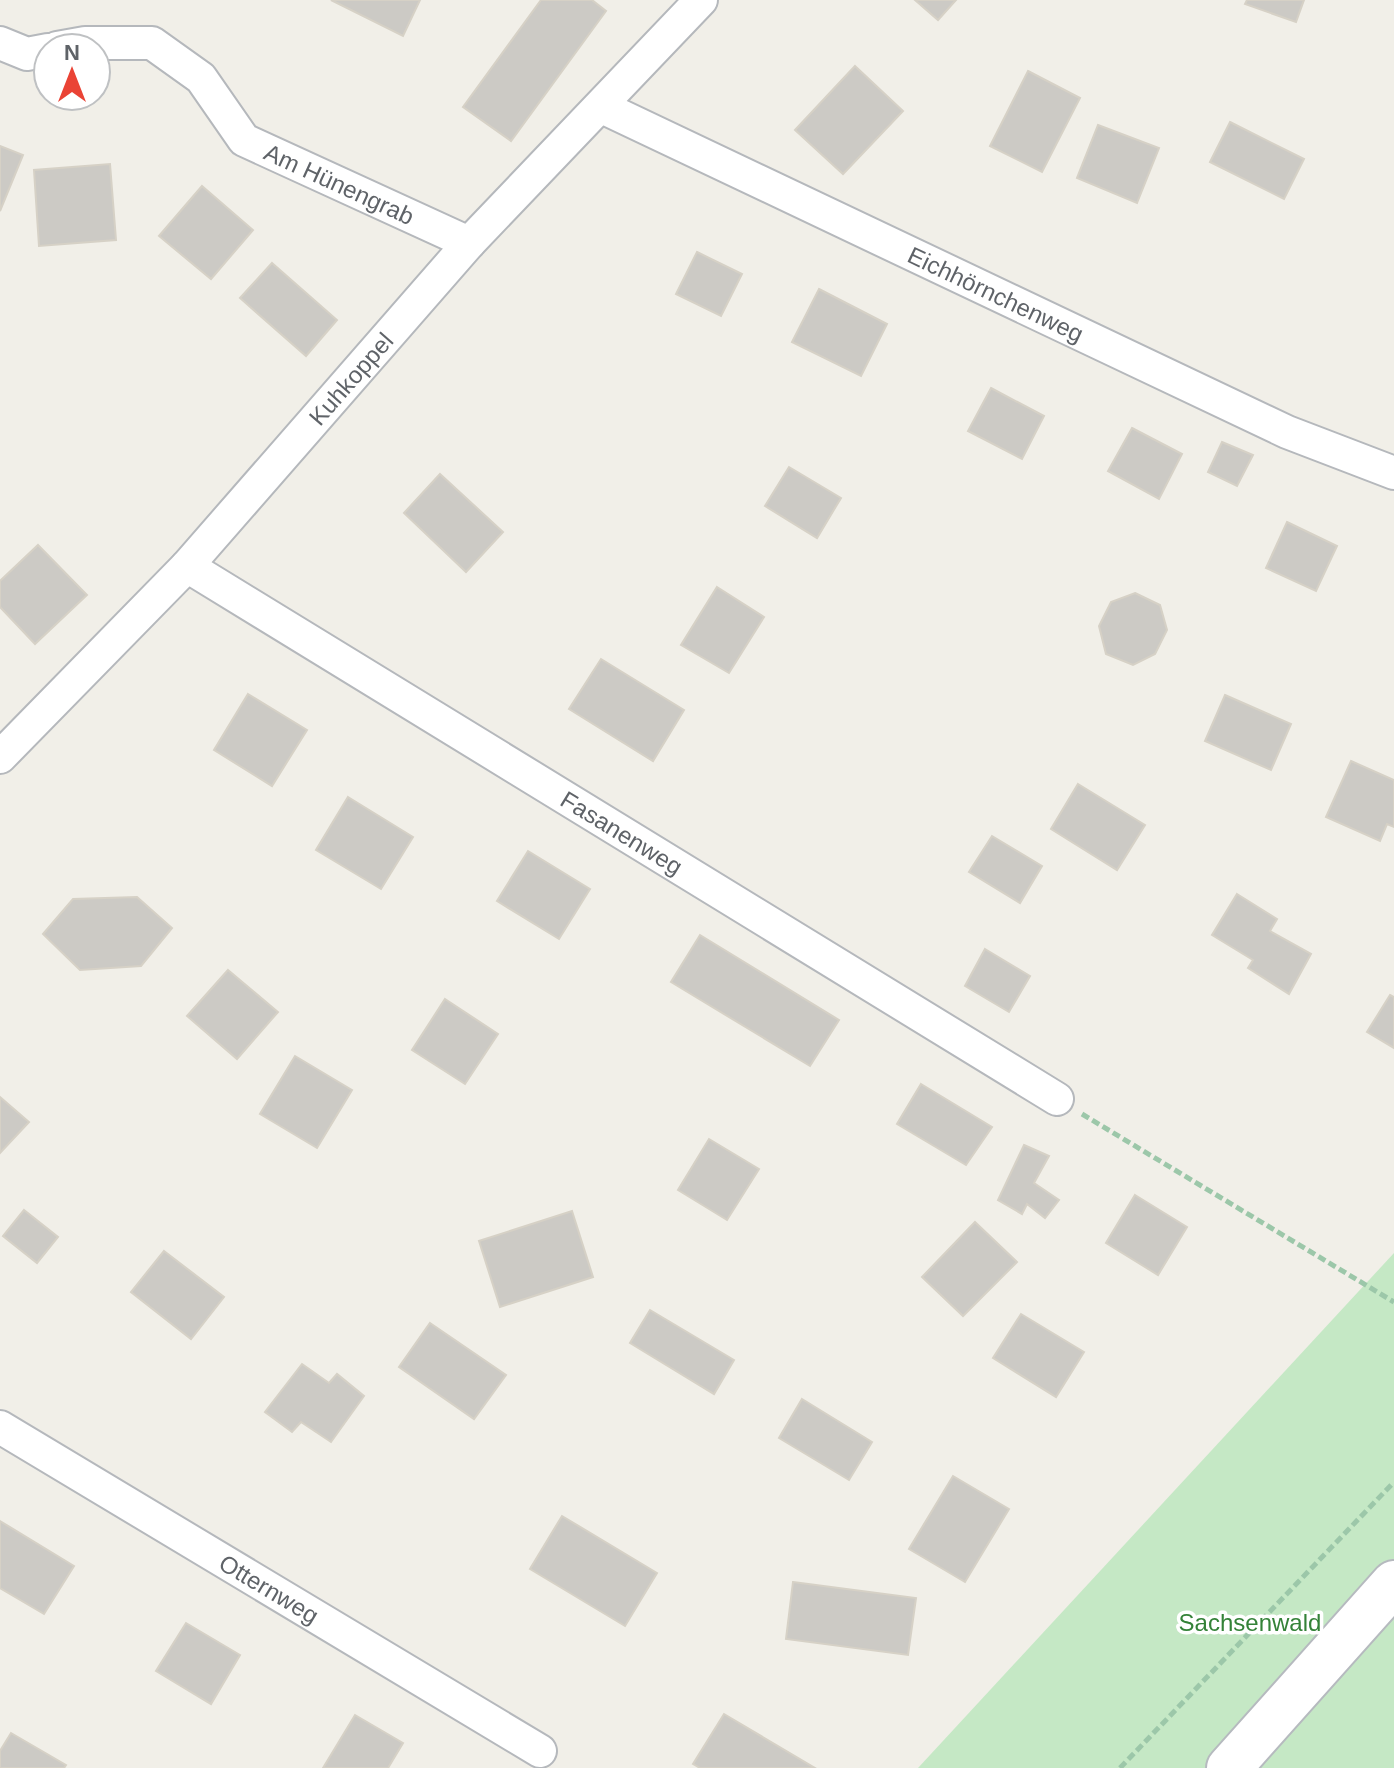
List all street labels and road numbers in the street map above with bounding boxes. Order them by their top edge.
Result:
street label: Am Hünengrab [260,138,418,230]
street label: Eichhörnchenweg [904,241,1088,347]
street label: Kuhkoppel [303,327,398,430]
street label: Fasanenweg [556,785,688,880]
street label: Otternweg [215,1548,324,1629]

